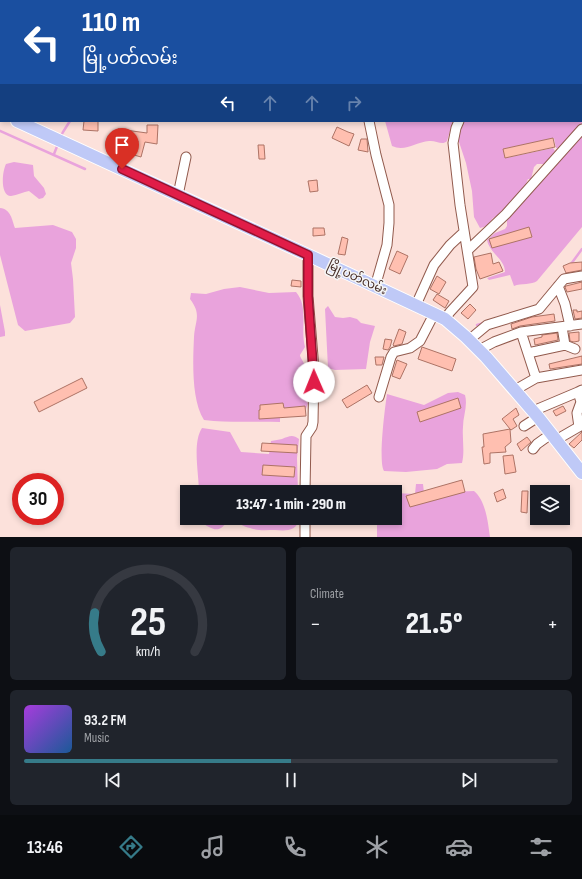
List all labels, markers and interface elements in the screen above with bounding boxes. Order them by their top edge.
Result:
text: 110 m [82,6,140,39]
icon: left [16,16,68,68]
text: မြို့ပတ်လမ်း [82,48,178,69]
icon: left [217,92,239,114]
icon: ahead [259,92,281,114]
icon: ahead [301,92,323,114]
icon: right [343,92,365,114]
pin [105,128,139,169]
icon: arrive [111,134,133,156]
street label: မြို့ပတ်လမ်း [324,256,390,300]
position arrow [293,361,335,403]
speed limit sign: 30 [12,473,64,525]
map controls [530,485,570,525]
button: layers [530,485,570,525]
text: 13:47 · 1 min · 290 m [236,495,346,514]
text: Climate [310,586,344,602]
text: 25 [130,597,166,646]
text: 21.5° [405,606,463,642]
text: − [310,611,321,638]
text: + [547,611,558,638]
text: km/h [136,642,160,659]
text: 93.2 FM [84,711,126,730]
text: Music [84,730,109,746]
icon: previous [102,769,124,791]
icon: pause [280,769,302,791]
icon: next [458,769,480,791]
icon: directions [117,833,145,861]
icon: music [199,833,227,861]
icon: phone [281,833,309,861]
icon: climate [363,833,391,861]
icon: car [445,833,473,861]
icon: filters [527,833,555,861]
text: 13:46 [27,837,63,858]

